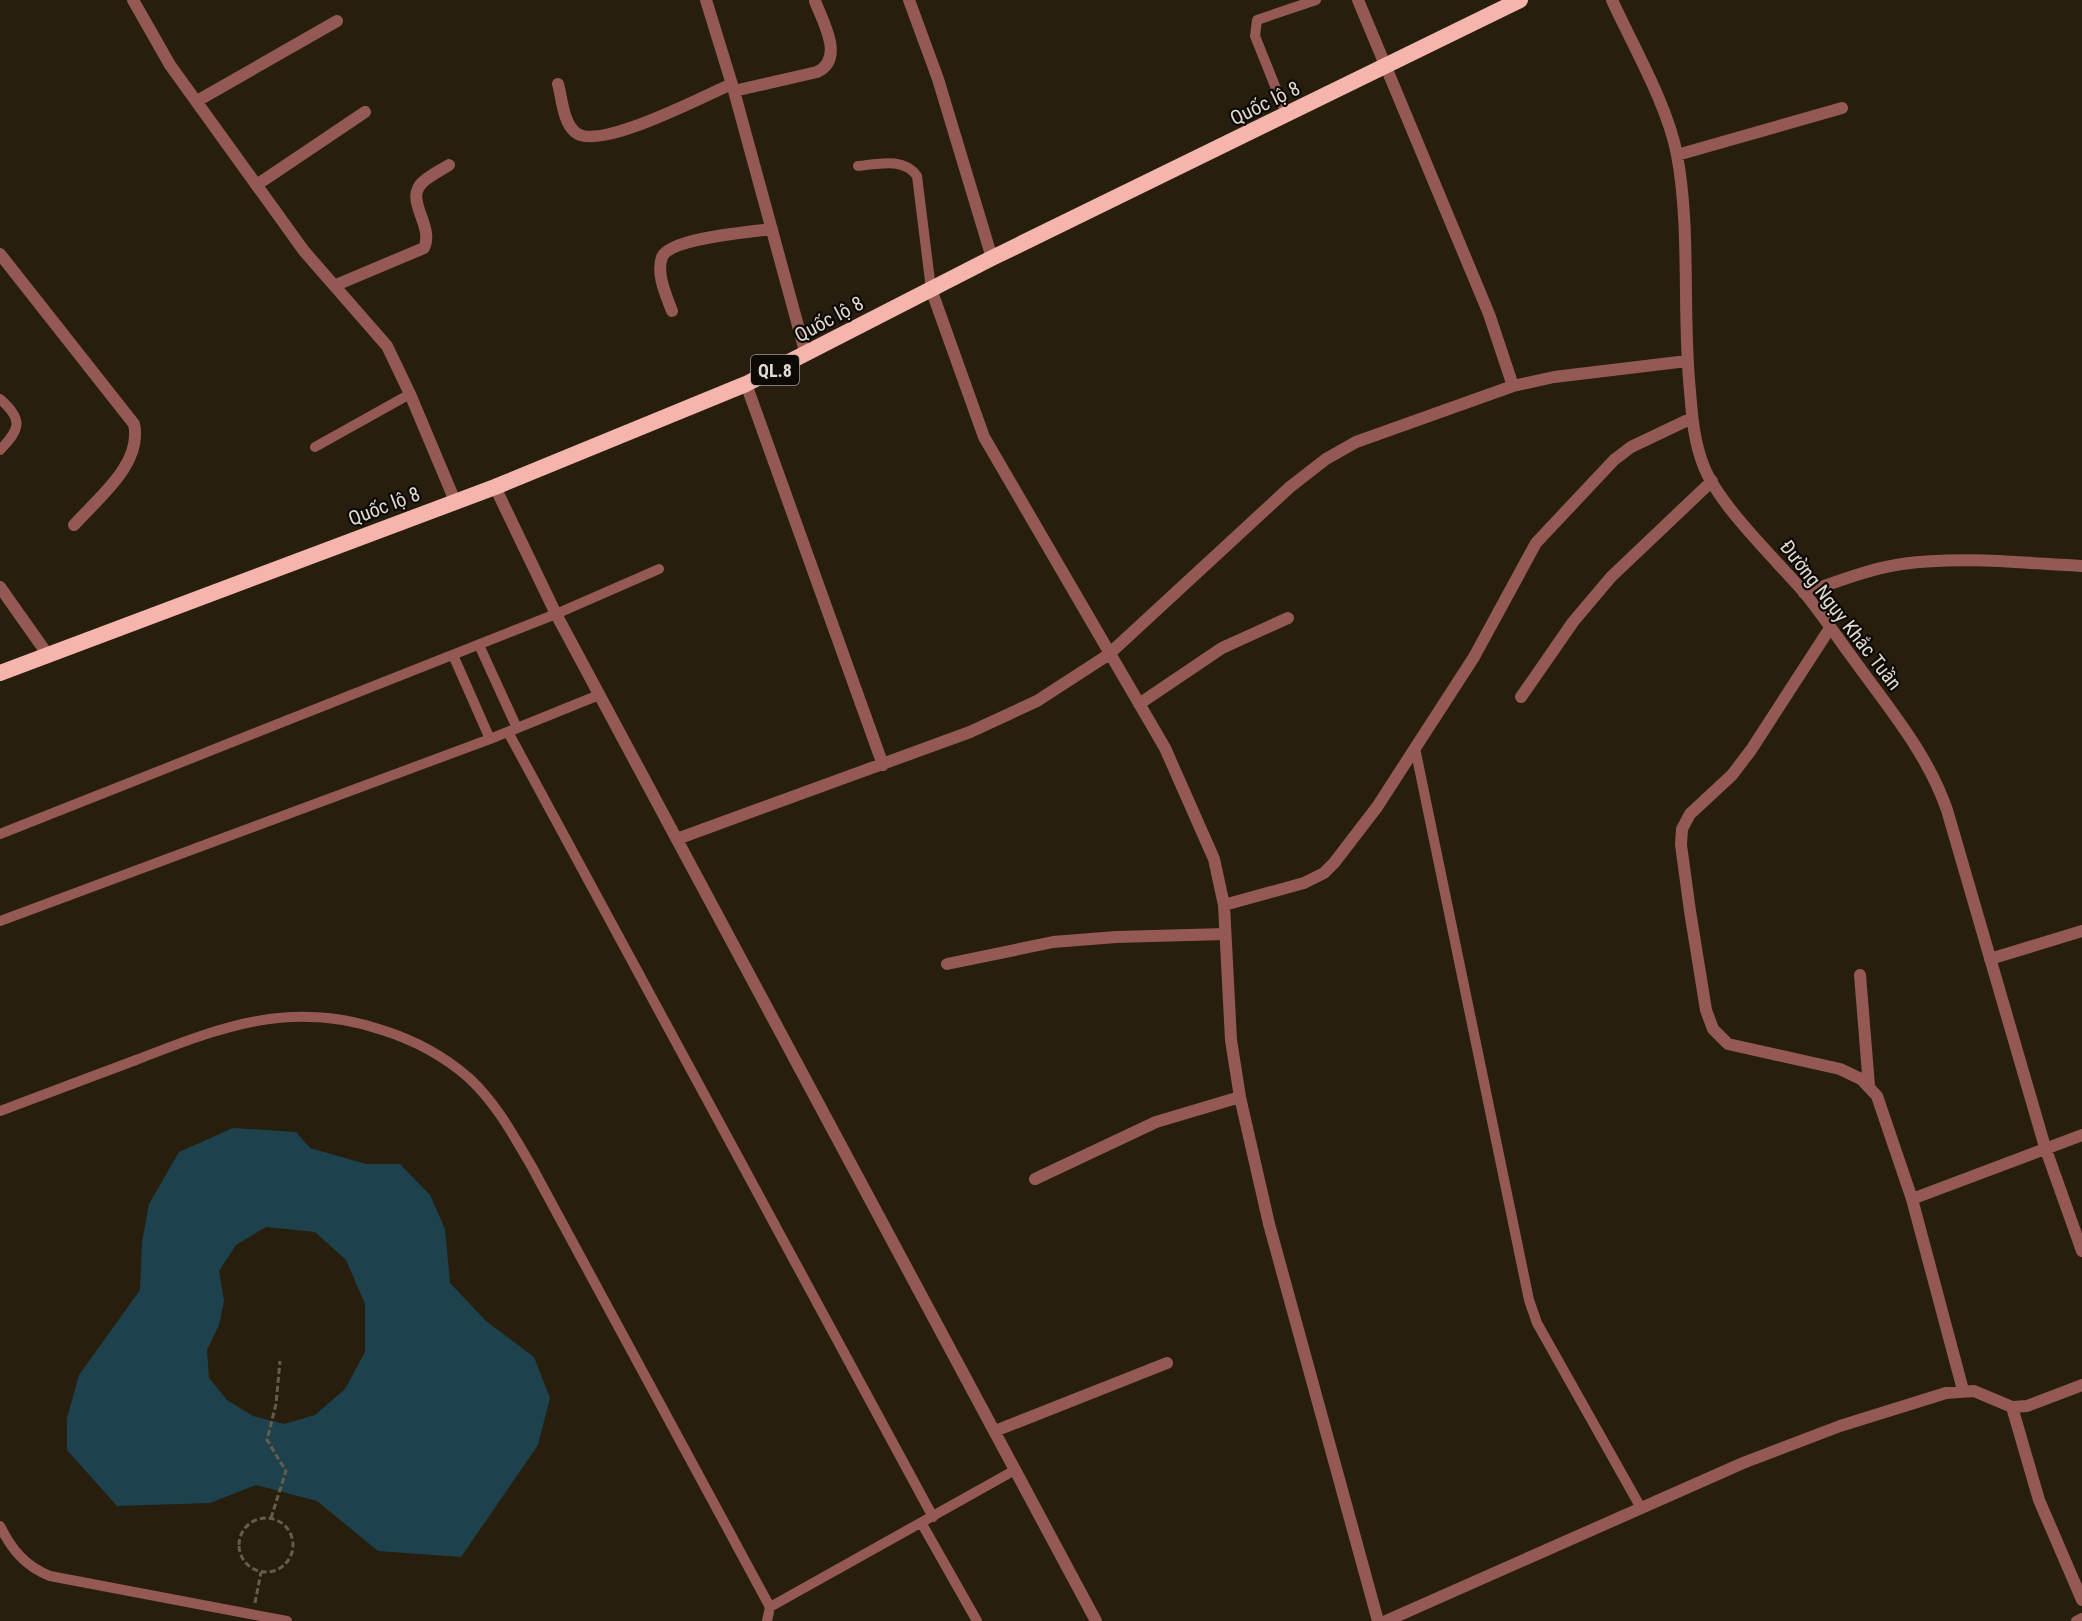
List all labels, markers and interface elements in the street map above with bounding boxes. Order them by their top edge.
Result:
street label: Quốc lộ 8 [1226,76,1304,130]
street label: Quốc lộ 8 [790,291,868,347]
road number: QL.8 [751,355,799,385]
street label: Quốc lộ 8 [345,481,423,531]
street label: Đường Ngụy Khắc Tuần [1775,535,1907,695]

